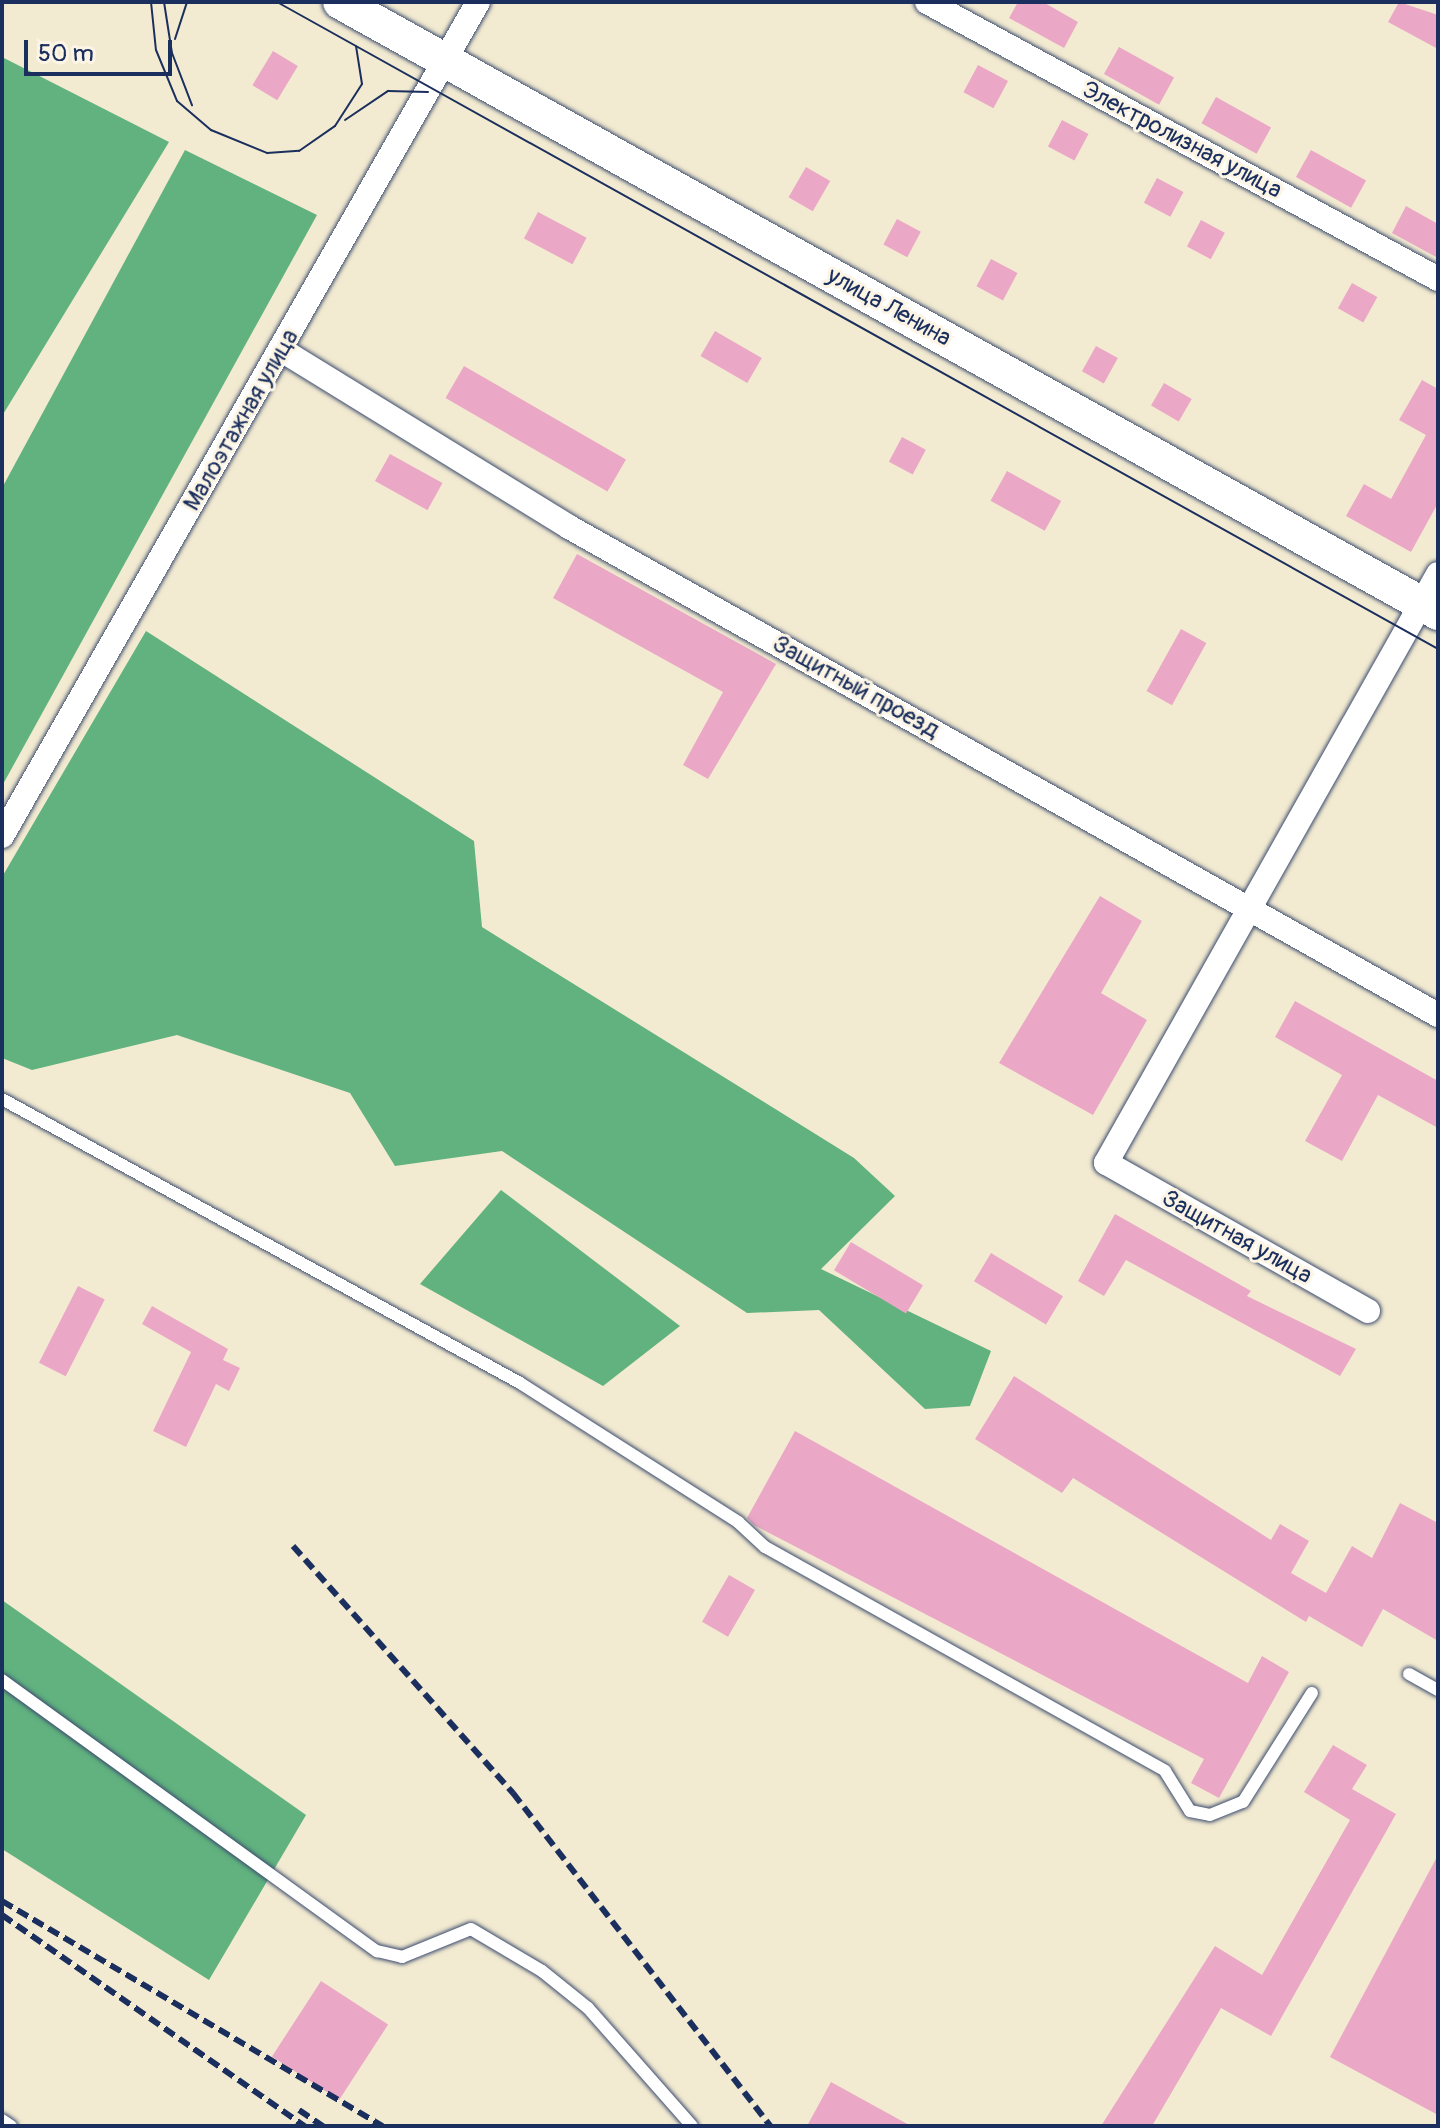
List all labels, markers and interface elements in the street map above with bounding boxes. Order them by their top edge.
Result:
scale bar [28,24,176,74]
text: 50 m [38,39,94,68]
street label: Электролизная улица [1077,75,1287,205]
street label: улица Ленина [822,261,956,353]
street label: Малоэтажная улица [177,324,305,516]
street label: Защитный проезд [768,629,944,745]
street label: Защитная улица [1157,1184,1317,1290]

